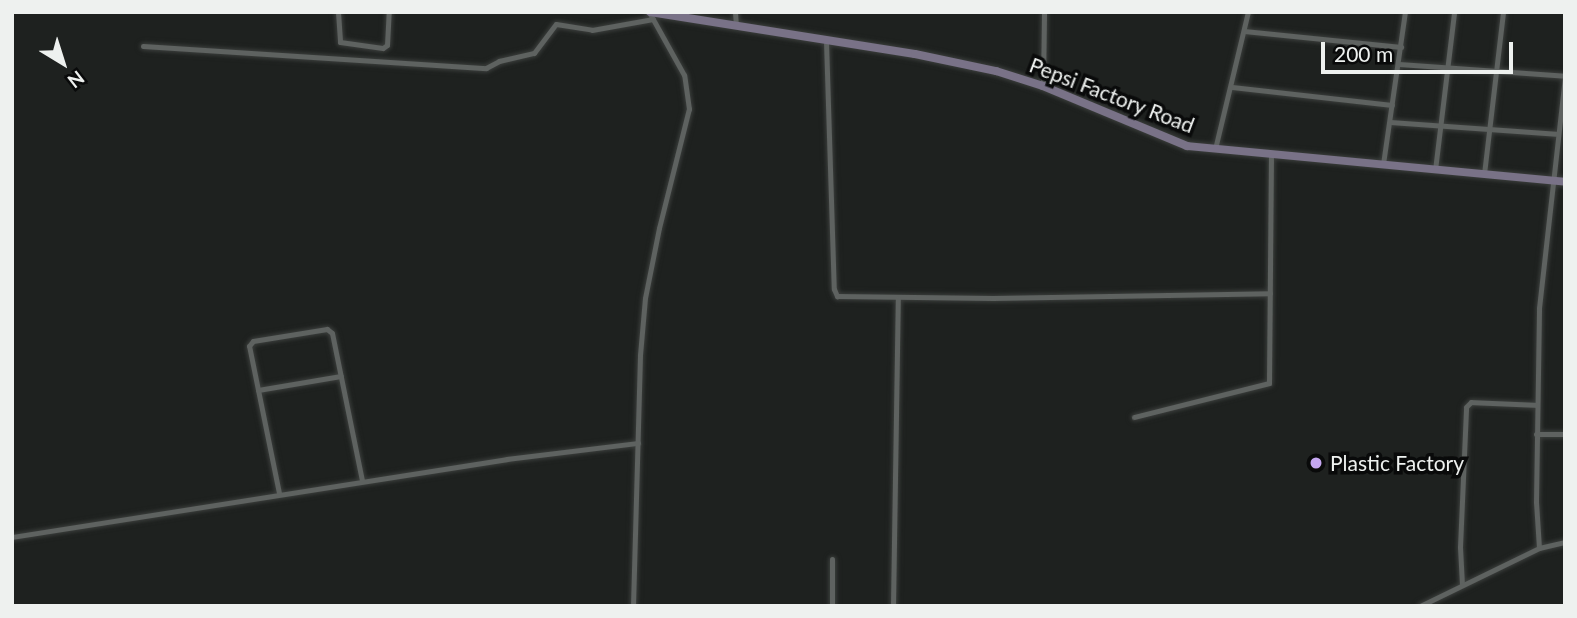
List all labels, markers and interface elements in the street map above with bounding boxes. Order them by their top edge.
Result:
north arrow [28,28,98,98]
scale bar [1325,28,1518,72]
text: 200 m [1334,41,1393,66]
street label: Pepsi Factory Road [1026,52,1198,138]
text: N [63,66,89,94]
place label: Plastic Factory [1330,450,1464,476]
marker: Plastic Factory [1308,455,1324,471]

